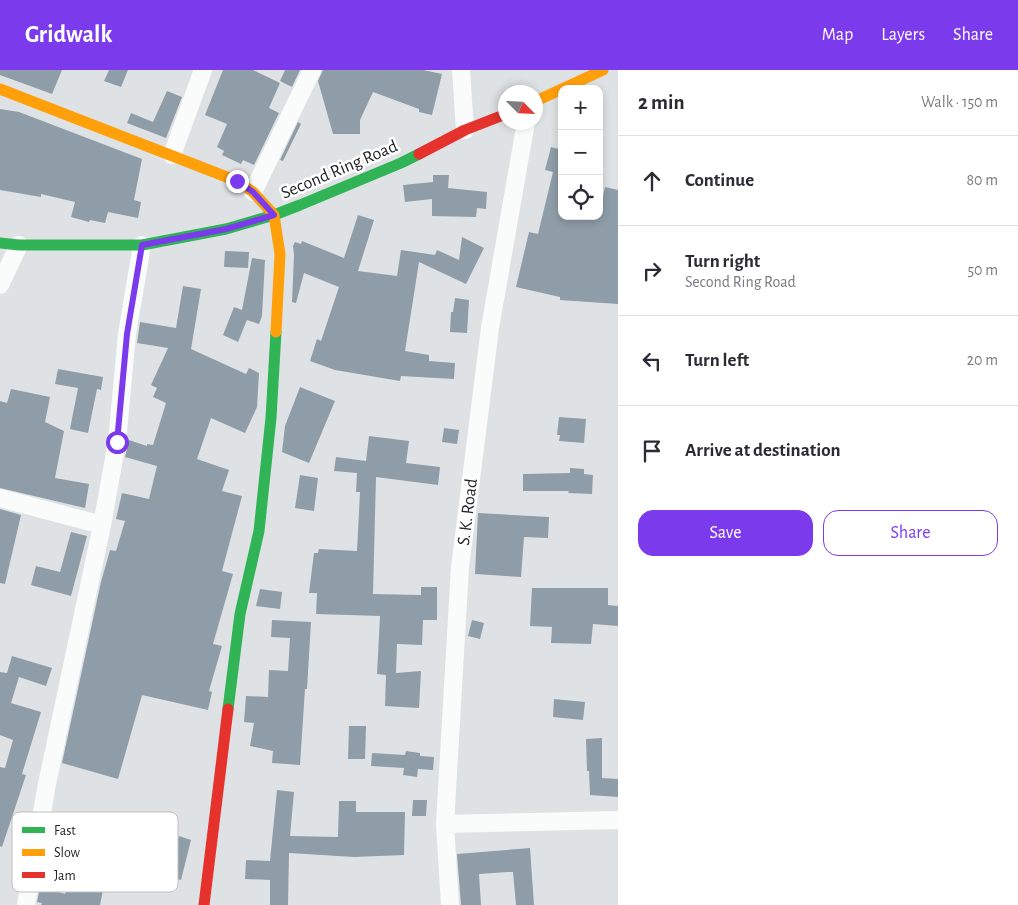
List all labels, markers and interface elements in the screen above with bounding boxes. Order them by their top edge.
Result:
text: Gridwalk [25,23,112,47]
text: Map [822,26,853,44]
text: Layers [881,26,925,44]
text: Share [953,26,993,44]
north arrow [498,85,543,130]
map controls [558,85,603,220]
button: + [558,85,603,130]
text: 2 min [638,92,685,113]
text: Walk · 150 m [921,94,998,110]
button: − [558,130,603,175]
street label: Second Ring Road [278,137,400,203]
icon: ahead [638,167,666,195]
route end [226,170,249,193]
text: Continue [685,171,754,190]
text: 80 m [967,172,998,188]
button: locate [558,175,603,220]
text: Turn right [685,252,760,271]
icon: right [638,257,666,285]
text: 50 m [967,262,998,278]
text: Second Ring Road [685,274,796,290]
icon: left [638,347,666,375]
text: Turn left [685,351,749,370]
text: 20 m [967,352,998,368]
route start [106,431,129,454]
icon: arrive [638,437,666,465]
text: Arrive at destination [685,441,841,460]
street label: S. K. Road [455,478,481,547]
button: Save [638,510,813,556]
button: Share [823,510,998,556]
legend [12,812,178,892]
text: Fast [54,824,76,838]
text: Slow [54,846,81,860]
text: Jam [54,869,76,883]

